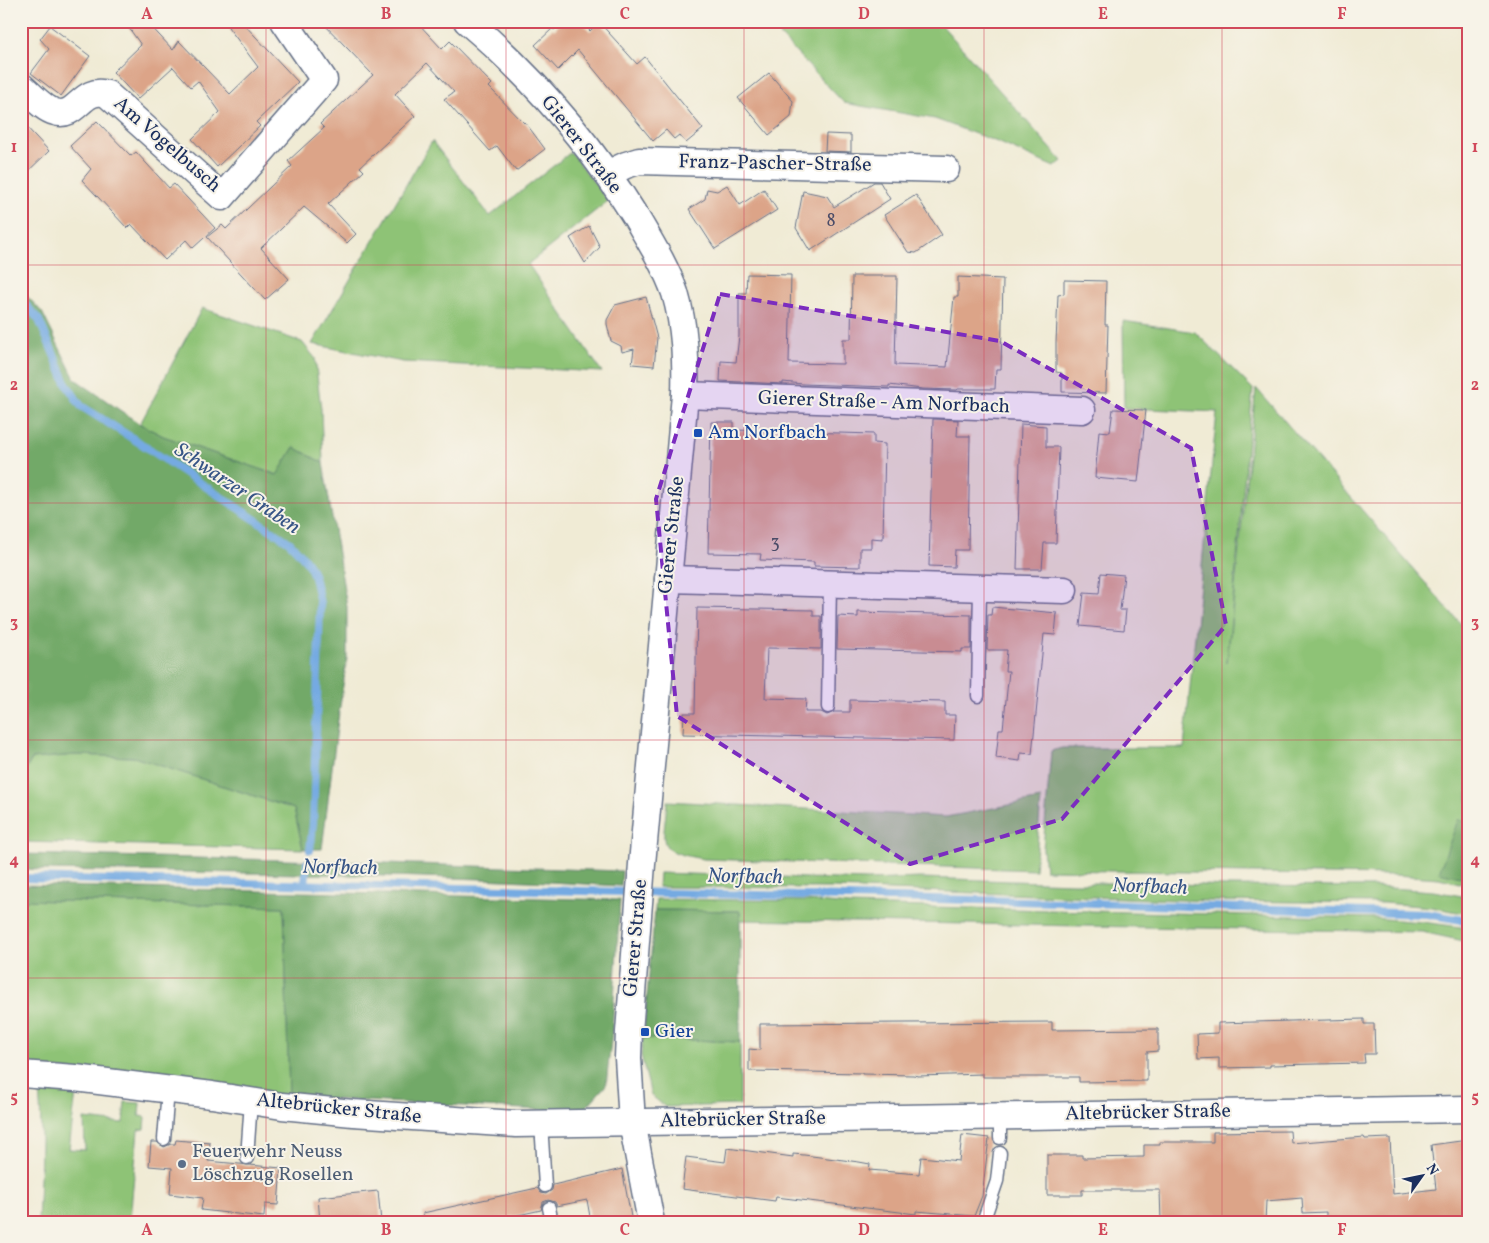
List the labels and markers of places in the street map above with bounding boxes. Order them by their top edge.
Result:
place label: Am Norfbach [708,419,827,447]
marker: Am Norfbach [692,427,704,439]
place label: Gier [655,1018,694,1046]
marker: Gier [639,1026,651,1038]
place label: Feuerwehr Neuss Löschzug Rosellen [192,1138,354,1189]
marker: Feuerwehr Neuss Löschzug Rosellen [176,1158,188,1170]

